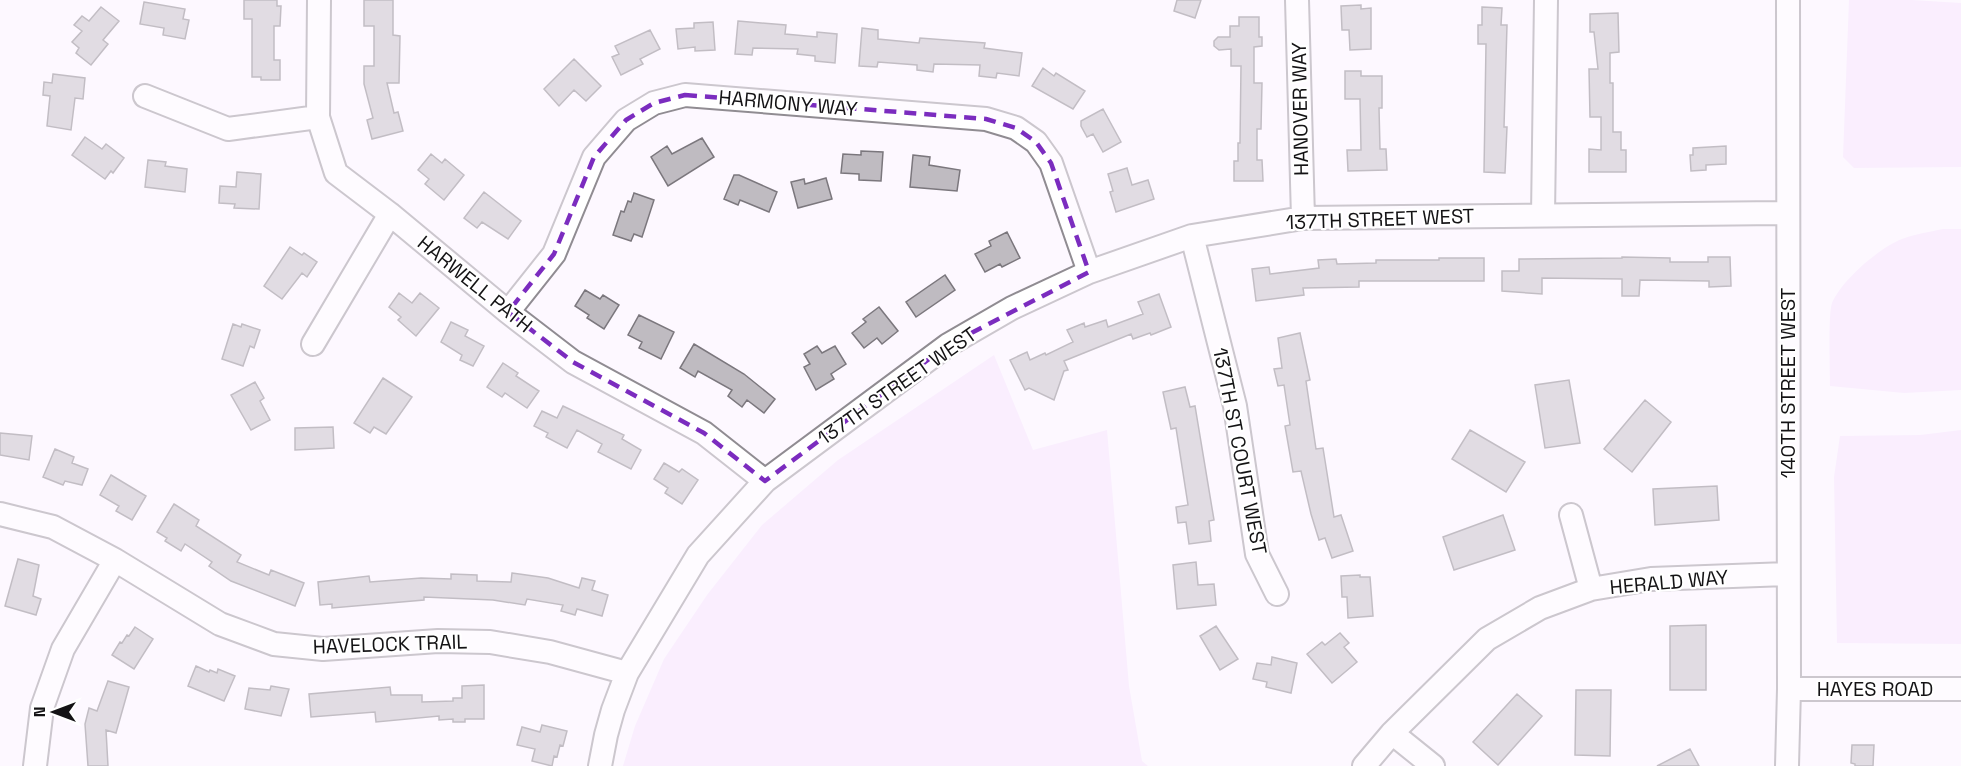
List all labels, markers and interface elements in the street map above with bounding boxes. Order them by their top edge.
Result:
street label: HANOVER WAY [1286,42,1314,176]
street label: HARMONY WAY [717,84,859,122]
street label: 137TH STREET WEST [1285,203,1475,235]
street label: HARWELL PATH [412,230,538,338]
street label: 140TH STREET WEST [1775,287,1801,478]
street label: 137TH STREET WEST [812,321,982,451]
street label: 137TH ST COURT WEST [1207,345,1273,557]
street label: HERALD WAY [1609,564,1729,600]
street label: HAVELOCK TRAIL [312,628,468,660]
street label: HAYES ROAD [1817,676,1933,702]
north arrow [24,682,84,742]
text: N [29,707,50,717]

